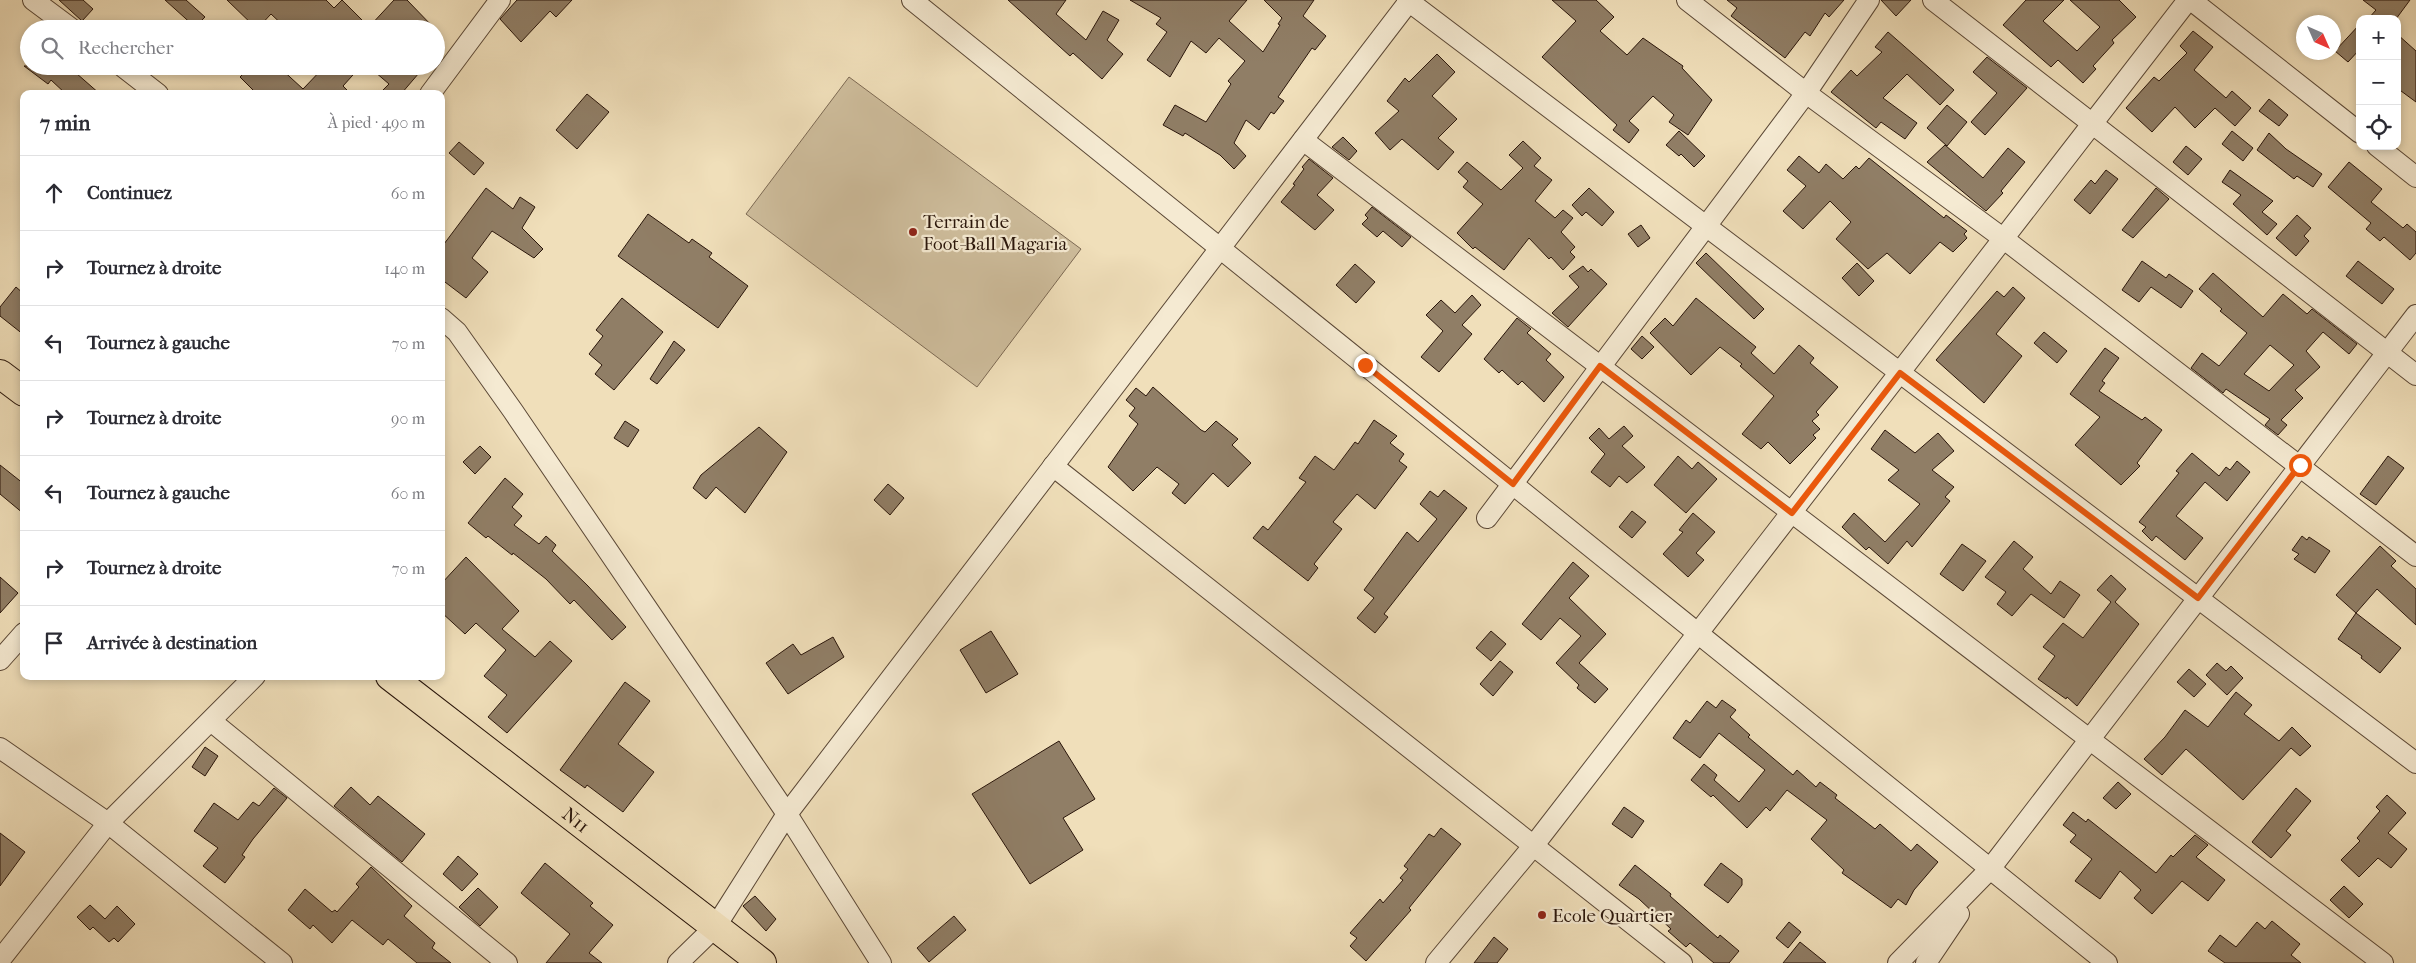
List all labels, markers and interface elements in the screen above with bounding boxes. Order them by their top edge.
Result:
north arrow [2296,15,2341,60]
map controls [2356,15,2401,150]
button: + [2356,15,2401,60]
search box [20,20,445,75]
icon: search [38,34,66,62]
text: Rechercher [78,37,174,59]
button: − [2356,60,2401,105]
button: locate [2356,105,2401,150]
text: 7 min [40,111,91,135]
text: À pied · 490 m [328,113,425,132]
icon: ahead [40,179,68,207]
text: Continuez [87,182,172,204]
text: 60 m [391,184,425,203]
place label: Terrain de Foot-Ball Magaria [923,211,1068,255]
marker: Terrain de Foot-Ball Magaria [907,226,919,238]
icon: right [40,254,68,282]
text: Tournez à droite [87,257,221,279]
text: 140 m [384,259,425,278]
icon: left [40,329,68,357]
text: Tournez à gauche [87,332,230,354]
text: 70 m [392,334,425,353]
route end [1354,354,1377,377]
icon: right [40,404,68,432]
text: Tournez à droite [87,407,221,429]
text: 90 m [391,409,425,428]
route start [2289,454,2312,477]
icon: left [40,479,68,507]
text: Tournez à gauche [87,482,230,504]
text: 60 m [391,484,425,503]
icon: right [40,554,68,582]
text: Tournez à droite [87,557,221,579]
text: 70 m [392,559,425,578]
icon: arrive [40,629,68,657]
text: Arrivée à destination [87,632,257,654]
street label: N11 [558,803,593,838]
place label: Ecole Quartier [1552,905,1673,927]
marker: Ecole Quartier [1536,909,1548,921]

